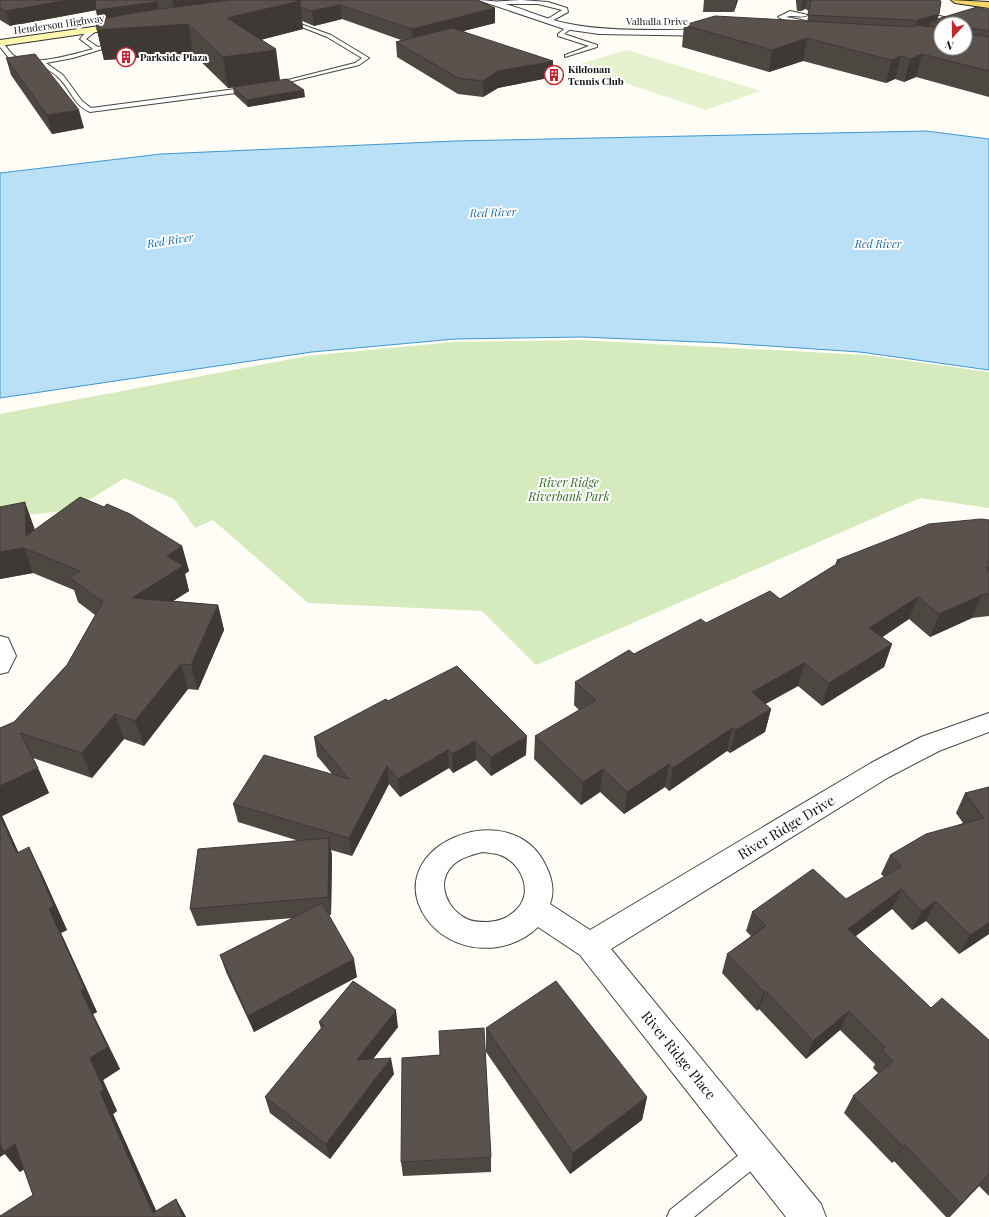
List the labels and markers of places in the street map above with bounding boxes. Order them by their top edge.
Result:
building icon: Parkside Plaza [115,46,137,68]
place label: Parkside Plaza [140,50,208,64]
place label: Kildonan Tennis Club [568,62,624,88]
building icon: Kildonan Tennis Club [543,64,565,86]

